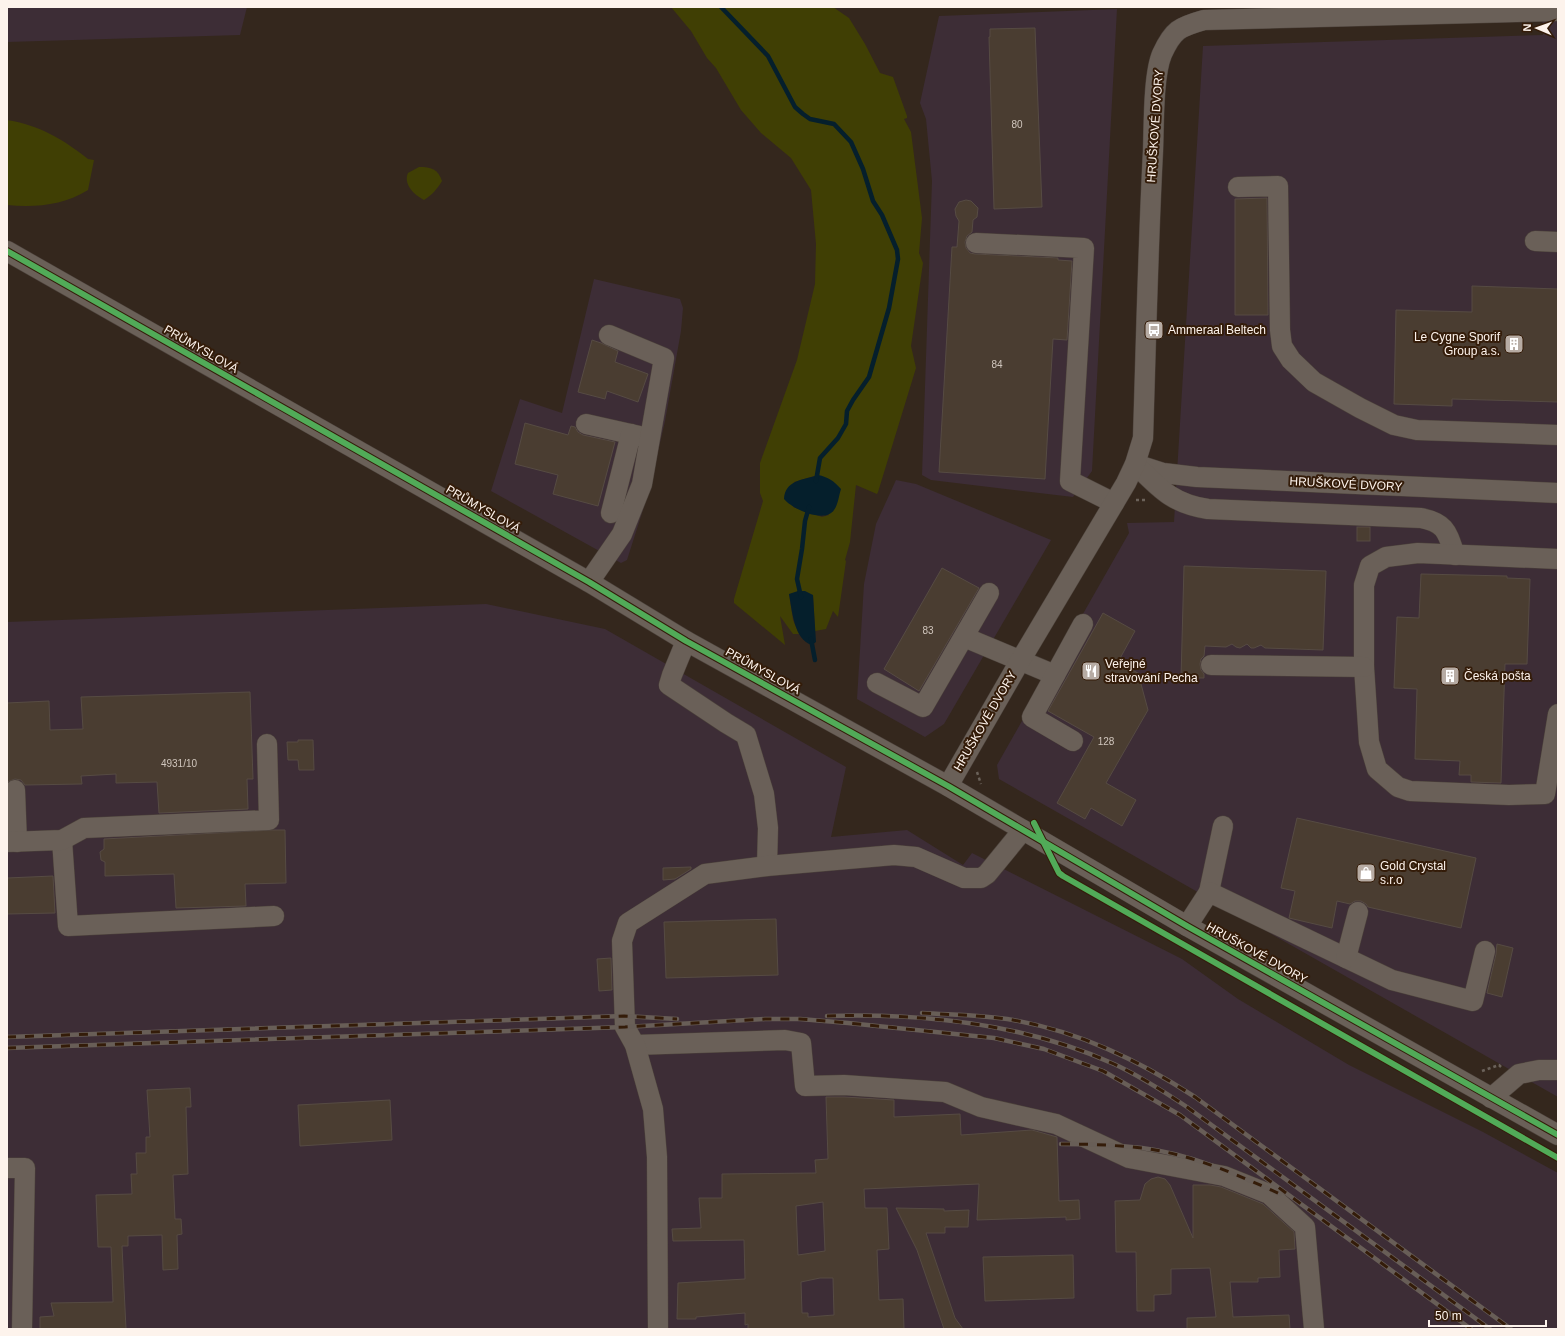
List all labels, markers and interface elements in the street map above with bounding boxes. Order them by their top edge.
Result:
north arrow [1517,8,1557,48]
text: N [1521,23,1533,32]
street label: HRUŠKOVÉ DVORY [1143,69,1166,183]
house number: 80 [1011,119,1023,130]
bus stop icon: Ammeraal Beltech [1143,319,1165,341]
street label: PRŮMYSLOVÁ [161,321,241,376]
place label: Ammeraal Beltech [1168,323,1266,337]
place label: Le Cygne Sporif Group a.s. [1414,330,1501,358]
building icon: Le Cygne Sporif Group a.s. [1503,333,1525,355]
house number: 84 [991,359,1003,370]
street label: HRUŠKOVÉ DVORY [1289,473,1403,494]
street label: PRŮMYSLOVÁ [443,481,523,536]
house number: 83 [922,625,934,636]
street label: PRŮMYSLOVÁ [723,644,803,697]
place label: Veřejné stravování Pecha [1105,657,1198,685]
restaurant icon: Veřejné stravování Pecha [1080,660,1102,682]
building icon: Česká pošta [1439,665,1461,687]
street label: HRUŠKOVÉ DVORY [950,668,1019,773]
place label: Česká pošta [1464,668,1531,683]
house number: 128 [1098,736,1115,747]
house number: 4931/10 [161,758,198,769]
place label: Gold Crystal s.r.o [1380,859,1446,887]
shop icon: Gold Crystal s.r.o [1355,862,1377,884]
street label: HRUŠKOVÉ DVORY [1204,919,1310,987]
scale bar [1429,1302,1546,1328]
text: 50 m [1435,1309,1462,1323]

